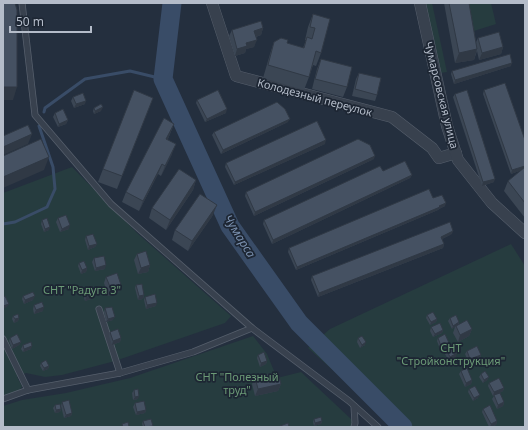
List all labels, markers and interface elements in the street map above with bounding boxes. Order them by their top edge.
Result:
scale bar [10,8,91,34]
text: 50 m [16,13,44,30]
street label: Чумарсовская улица [421,40,463,150]
street label: Колодезный переулок [256,74,374,120]
water label: Чумарса [220,211,260,261]
park label: СНТ "Радуга 3" [43,282,121,297]
park label: СНТ "Стройконструкция" [397,340,505,368]
park label: СНТ "Полезный труд" [195,369,279,397]

